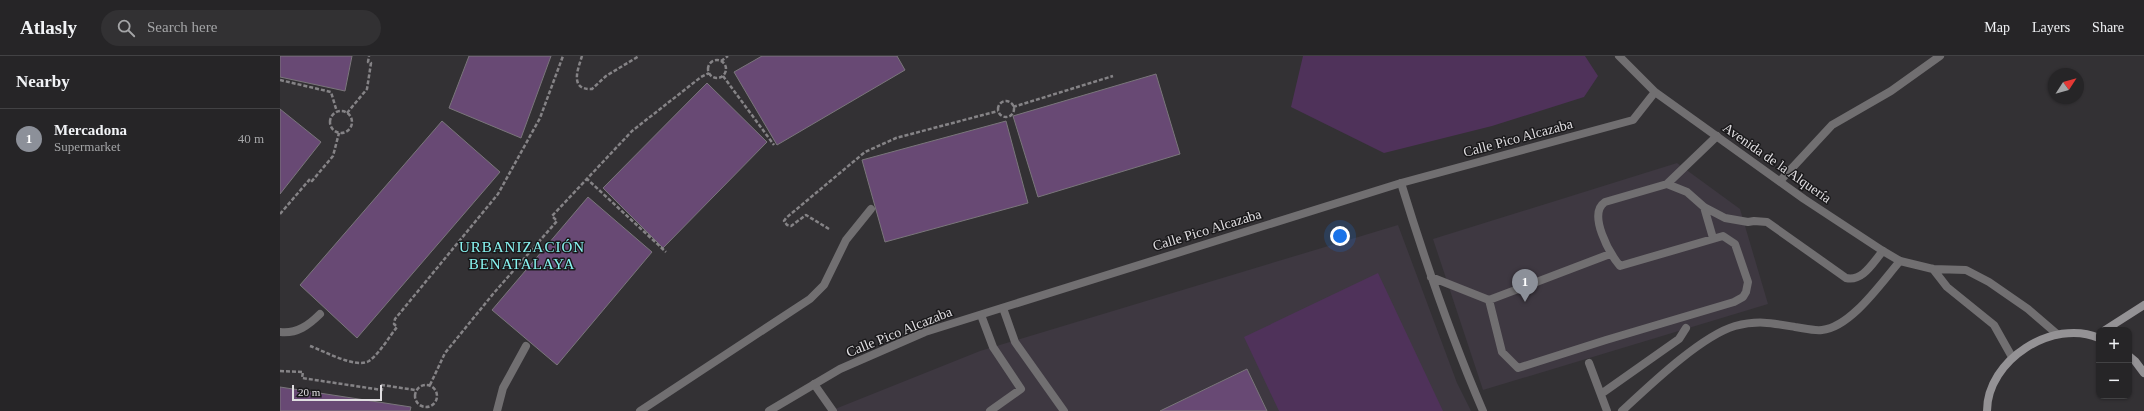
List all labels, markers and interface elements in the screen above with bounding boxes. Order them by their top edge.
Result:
search box [101,10,381,46]
text: Atlasly [20,17,77,38]
icon: search [115,17,137,39]
text: Search here [147,19,217,35]
text: Map [1984,20,2010,35]
text: Layers [2032,20,2070,35]
text: Share [2092,20,2124,35]
north arrow [2048,68,2084,104]
text: Nearby [16,72,70,91]
street label: Calle Pico Alcazaba [1462,116,1575,160]
street label: Avenida de la Alquería [1720,120,1835,206]
text: Mercadona [54,122,127,138]
text: 1 [26,131,32,146]
text: 40 m [238,131,264,146]
text: Supermarket [54,139,120,154]
street label: Calle Pico Alcazaba [1151,206,1264,254]
your location [1330,226,1350,246]
district label: URBANIZACIÓN BENATALAYA [459,239,585,272]
pin: 1 [1512,269,1538,302]
street label: Calle Pico Alcazaba [844,304,955,360]
map controls [2096,327,2132,399]
button: + [2096,327,2132,363]
button: − [2096,363,2132,399]
scale bar [292,383,382,402]
text: 20 m [298,386,320,398]

